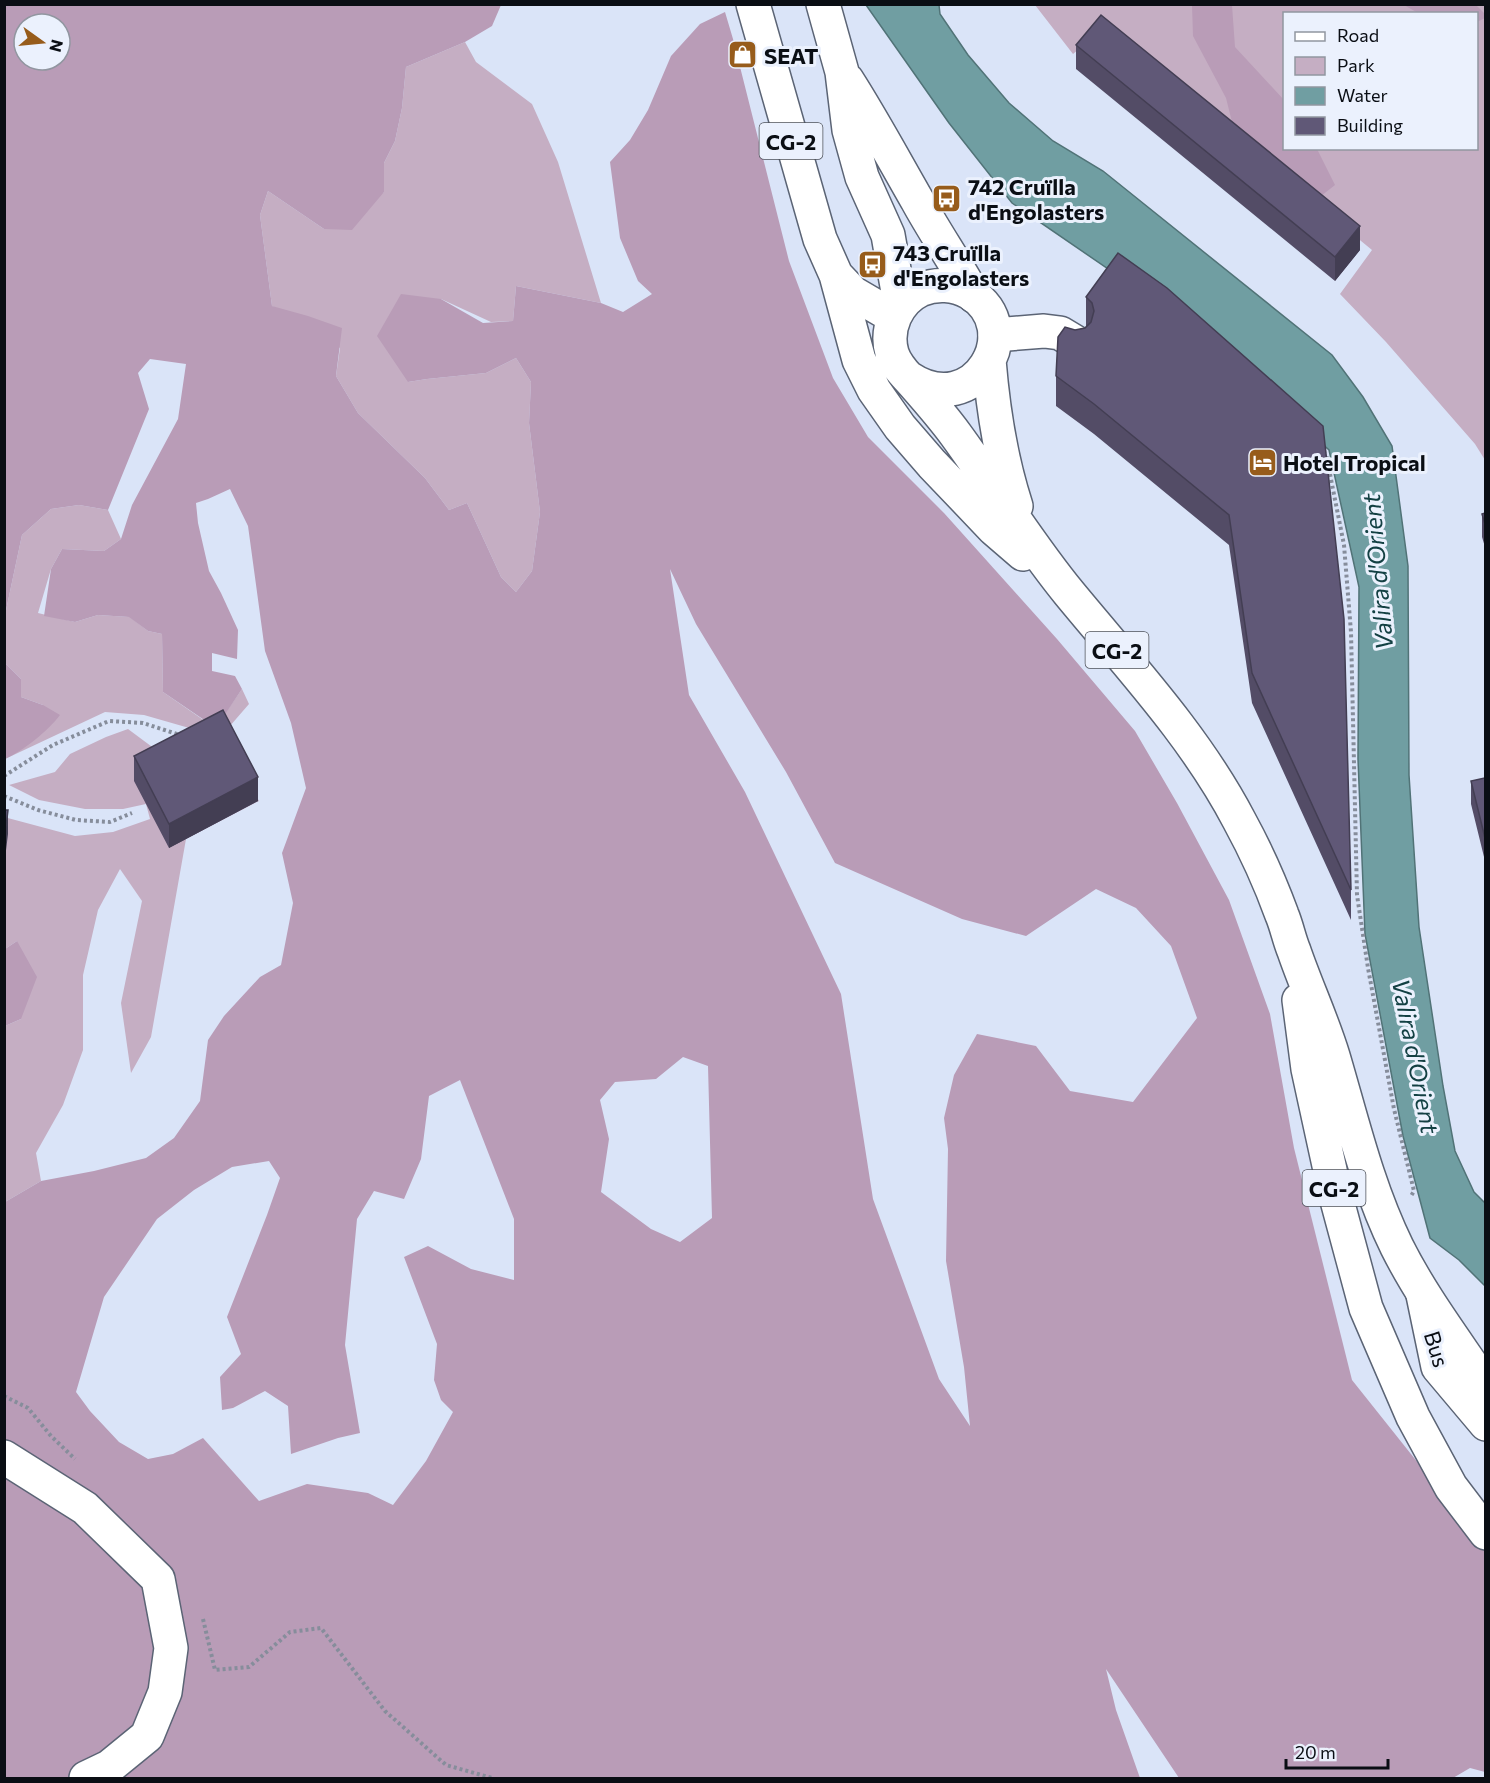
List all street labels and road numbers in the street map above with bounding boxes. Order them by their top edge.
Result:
road number: CG-2 [760,123,822,159]
road number: CG-2 [1086,632,1148,668]
road number: CG-2 [1302,1170,1366,1206]
street label: Bus [1419,1328,1455,1370]

